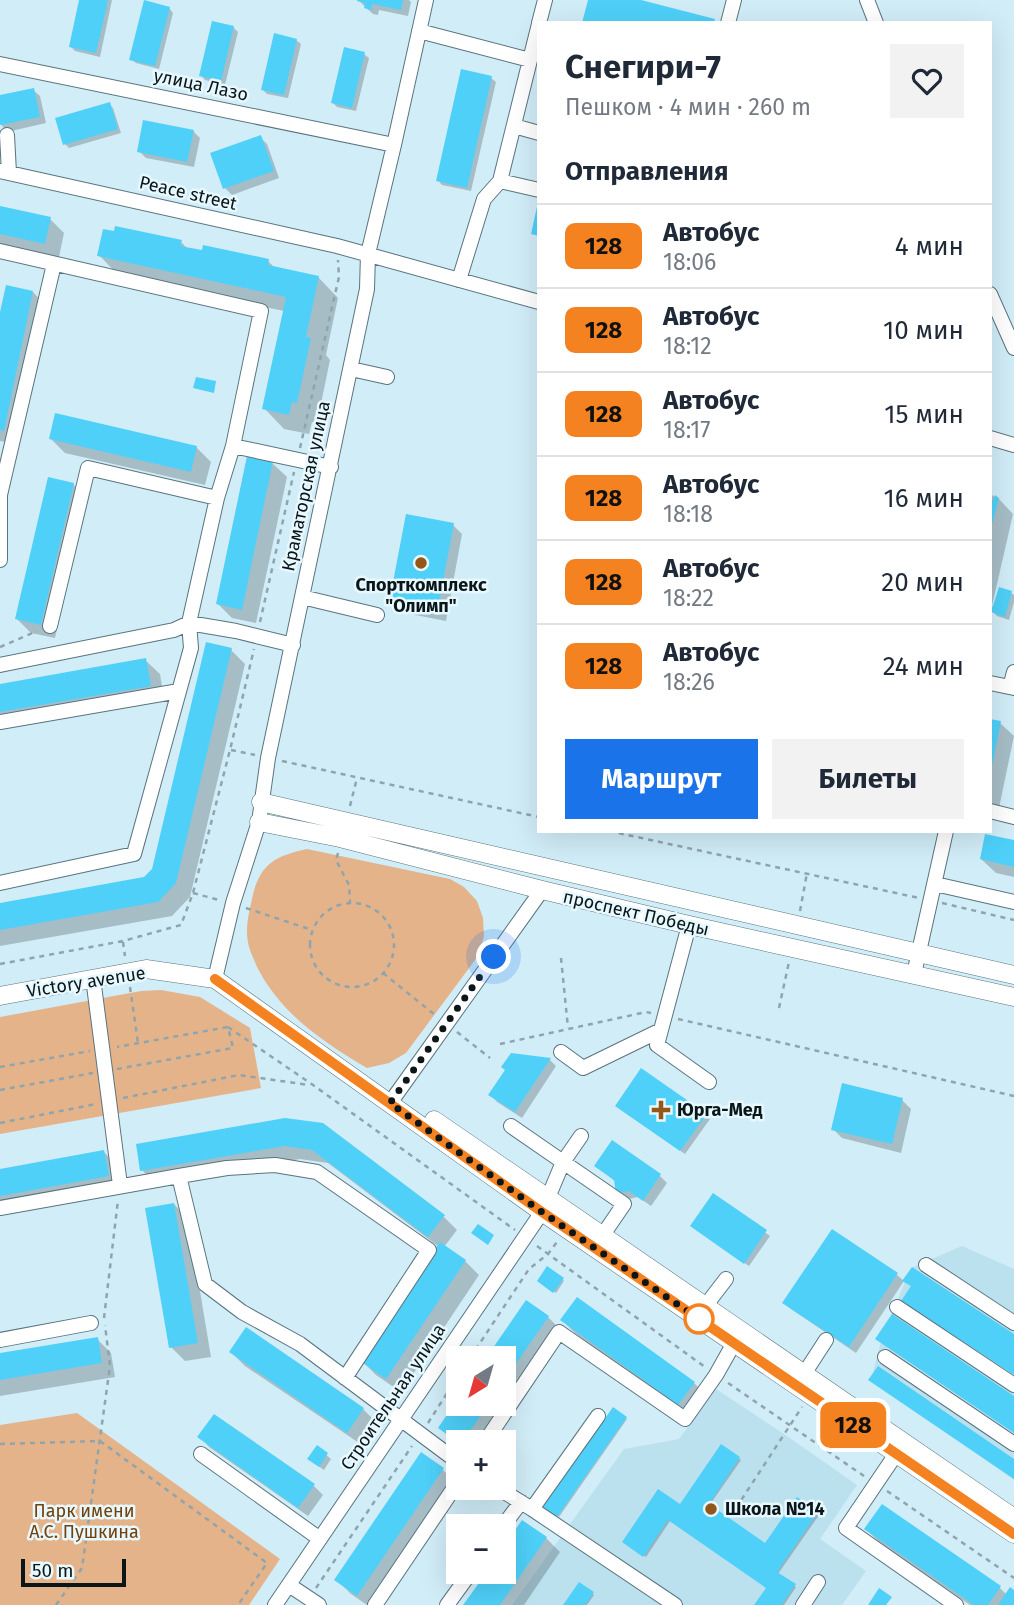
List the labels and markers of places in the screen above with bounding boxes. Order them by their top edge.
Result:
marker: Спорткомплекс "Олимп" [413,555,429,571]
place label: Спорткомплекс "Олимп" [355,574,487,617]
place label: Юрга-Мед [677,1099,763,1121]
marker: Юрга-Мед [651,1100,671,1120]
unlabelled marker [684,1304,714,1334]
place label: Школа №14 [725,1498,825,1520]
marker: Школа №14 [703,1501,719,1517]

